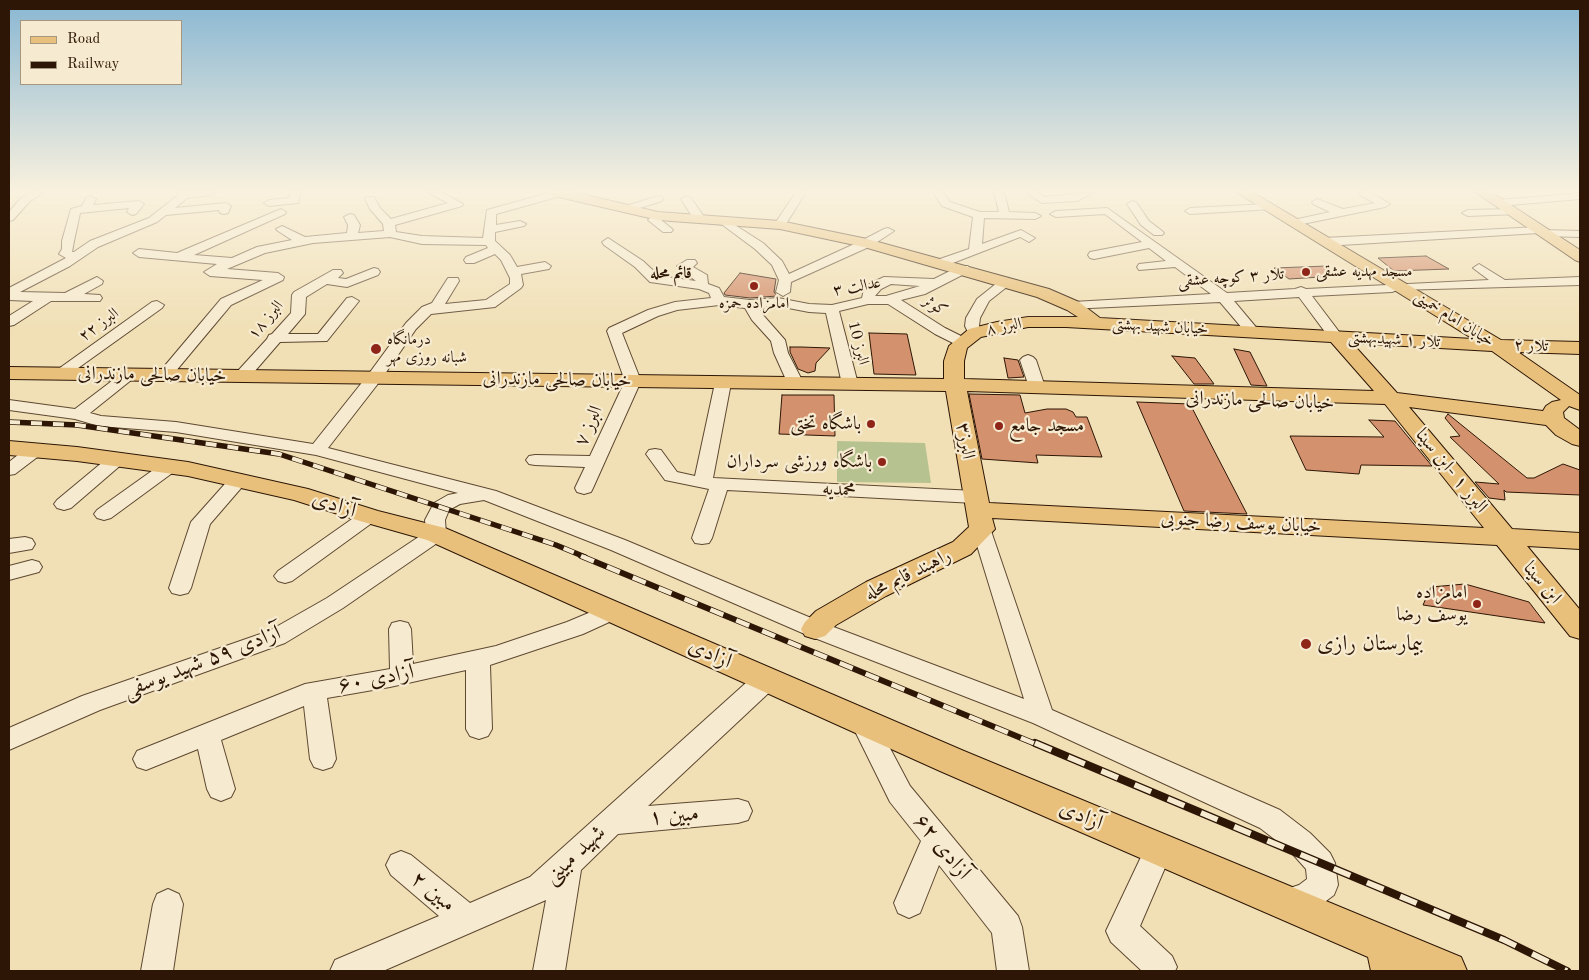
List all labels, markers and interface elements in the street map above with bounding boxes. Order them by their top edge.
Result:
legend [20,20,182,85]
text: Road [67,32,100,47]
text: Railway [67,57,120,72]
place label: مسجد مهدیه عشقی [1316,262,1413,282]
district label: قائم محله [650,264,692,284]
street label: تلار ۳ کوچه عشقی [1177,265,1285,291]
marker: مسجد مهدیه عشقی [1300,266,1312,278]
street label: عدالت ۳ [832,273,882,301]
marker: امامزاده حمزه [748,280,760,292]
street label: خیابان امام خمینی [1410,287,1498,351]
street label: کوثر [919,291,951,321]
place label: امامزاده حمزه [719,294,789,314]
street label: البرز ۱۸ [244,297,288,343]
street label: البرز ۲۲ [75,304,123,346]
street label: البرز ۸ [985,314,1023,340]
street label: خیابان شهید بهشتی [1111,315,1209,339]
street label: البرز 10 [843,319,873,367]
street label: تلار ۱ شهیدبهشتی [1347,328,1441,352]
place label: درمانگاه شبانه روزی مهر [387,330,467,368]
street label: تلار ۲ [1514,336,1548,356]
marker: درمانگاه شبانه روزی مهر [369,342,383,356]
street label: خیابان صالحی مازندرانی [77,362,227,388]
street label: خیابان صالحی مازندرانی [482,367,632,393]
street label: خیابان صالحی مازندرانی [1185,387,1335,415]
street label: البرز ۷ [570,402,608,450]
place label: باشگاه تختی [790,413,861,435]
place label: مسجد جامع [1009,415,1084,437]
marker: باشگاه تختی [865,418,877,430]
marker: مسجد جامع [993,420,1005,432]
street label: البرز۳ [951,421,979,461]
street label: البرز ۱ -ابن سینا [1410,424,1492,518]
place label: باشگاه ورزشی سرداران [727,451,872,473]
marker: باشگاه ورزشی سرداران [876,456,888,468]
street label: محمدیه [822,478,856,502]
street label: آزادی [309,485,359,525]
street label: خیابان یوسف رضا جنوبی [1160,507,1322,539]
street label: راهبند قایم محله [861,544,955,606]
street label: ابن سینا [1518,557,1566,609]
place label: امامزاده یوسف رضا [1396,582,1467,626]
marker: امامزاده یوسف رضا [1471,598,1483,610]
street label: آزادی ۵۹ شهید یوسفی [119,620,285,704]
place label: بیمارستان رازی [1317,631,1423,657]
street label: آزادی [684,633,736,675]
marker: بیمارستان رازی [1299,637,1313,651]
street label: آزادی ۶۰ [336,659,416,699]
street label: آزادی [1055,795,1107,837]
street label: مبین ۱ [648,801,700,831]
street label: آزادی ۶۲ [908,809,976,885]
street label: شهید مبینی [539,820,611,890]
street label: مبین ۲ [405,866,461,918]

